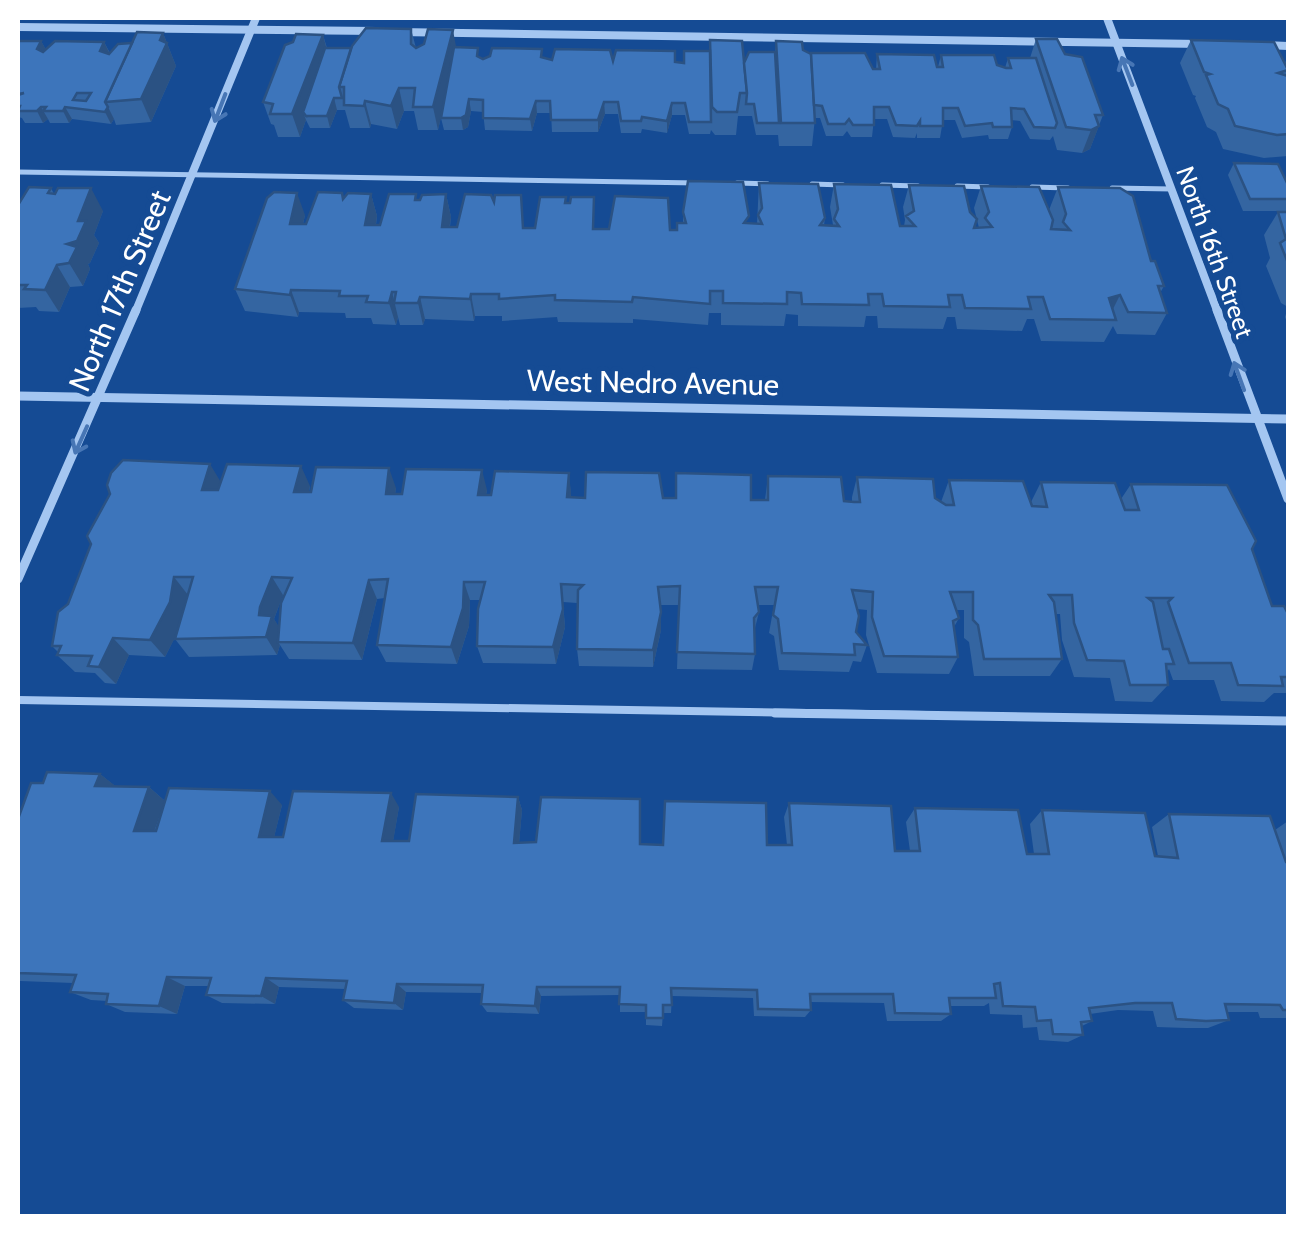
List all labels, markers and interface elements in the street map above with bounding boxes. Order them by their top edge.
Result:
one-way arrow [1117,57,1135,88]
one-way arrow [210,92,228,123]
street label: North 16th Street [1170,162,1260,343]
street label: North 17th Street [61,185,179,397]
street label: West Nedro Avenue [527,362,779,403]
one-way arrow [1229,362,1247,393]
one-way arrow [70,424,89,454]

